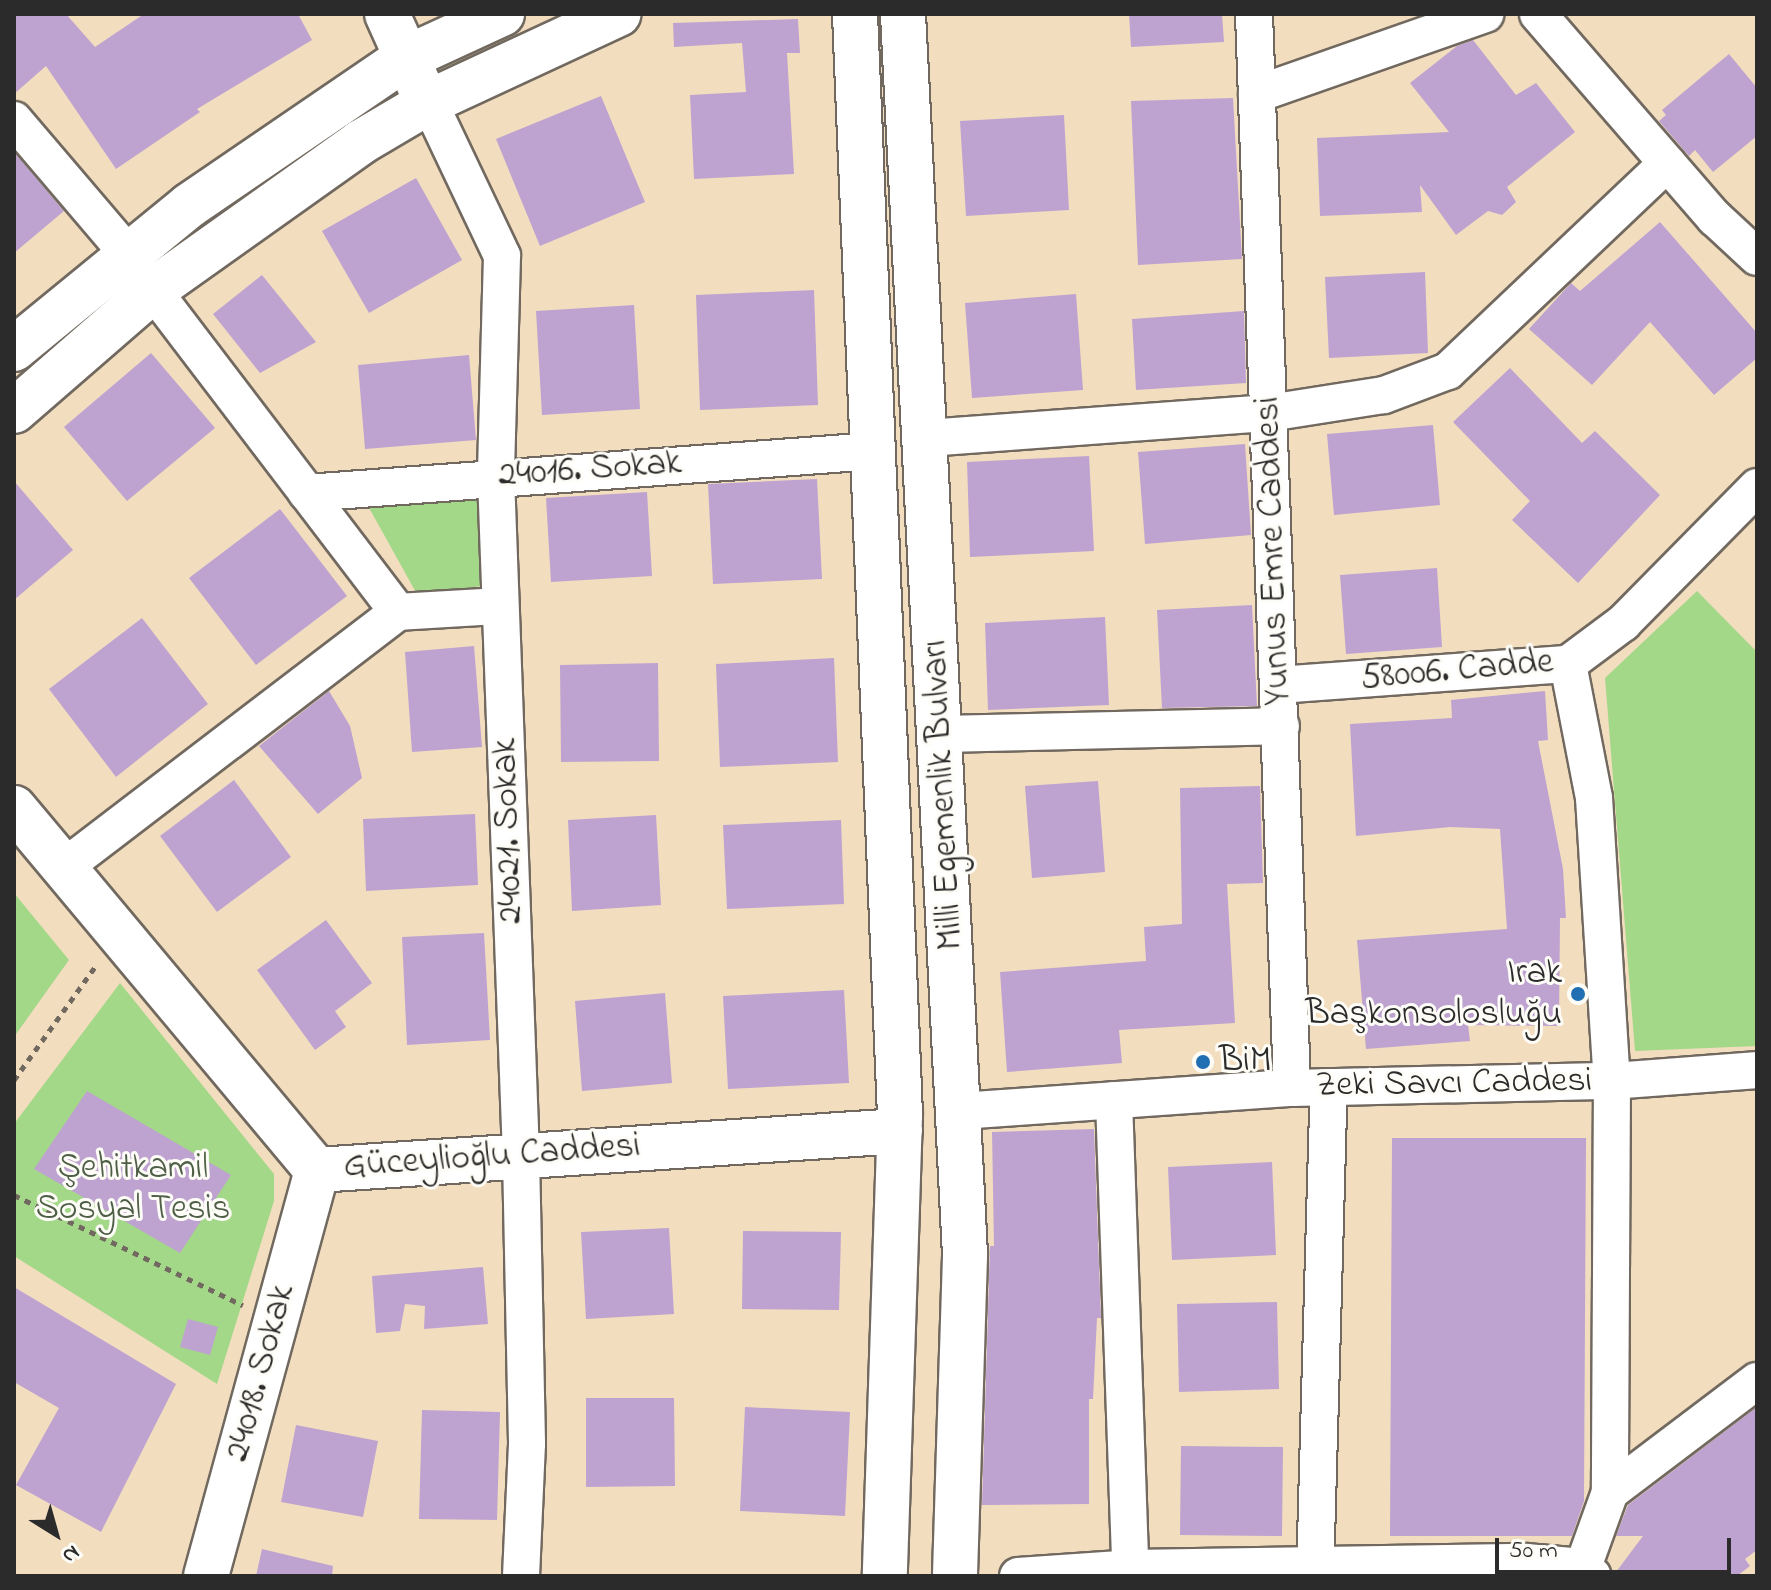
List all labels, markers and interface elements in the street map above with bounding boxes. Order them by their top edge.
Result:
street label: Yunus Emre Caddesi [1247,396,1301,706]
street label: 24016. Sokak [497,442,683,498]
street label: Milli Egemenlik Bulvarı [914,639,974,951]
street label: 58006. Cadde [1359,641,1555,701]
street label: 24021. Sokak [484,737,534,925]
place label: Irak Başkonsolosluğu [1306,951,1562,1036]
marker: Irak Başkonsolosluğu [1569,985,1587,1003]
place label: BiM [1219,1040,1272,1084]
marker: BiM [1194,1053,1212,1071]
street label: Zeki Savcı Caddesi [1315,1060,1593,1108]
street label: Güceylioğlu Caddesi [342,1125,642,1189]
park label: Şehitkamil Sosyal Tesis [36,1146,230,1231]
street label: 24018. Sokak [217,1280,305,1466]
north arrow [16,1494,96,1574]
scale bar [1499,1522,1735,1572]
text: 50 m [1509,1534,1558,1569]
text: N [55,1536,86,1570]

